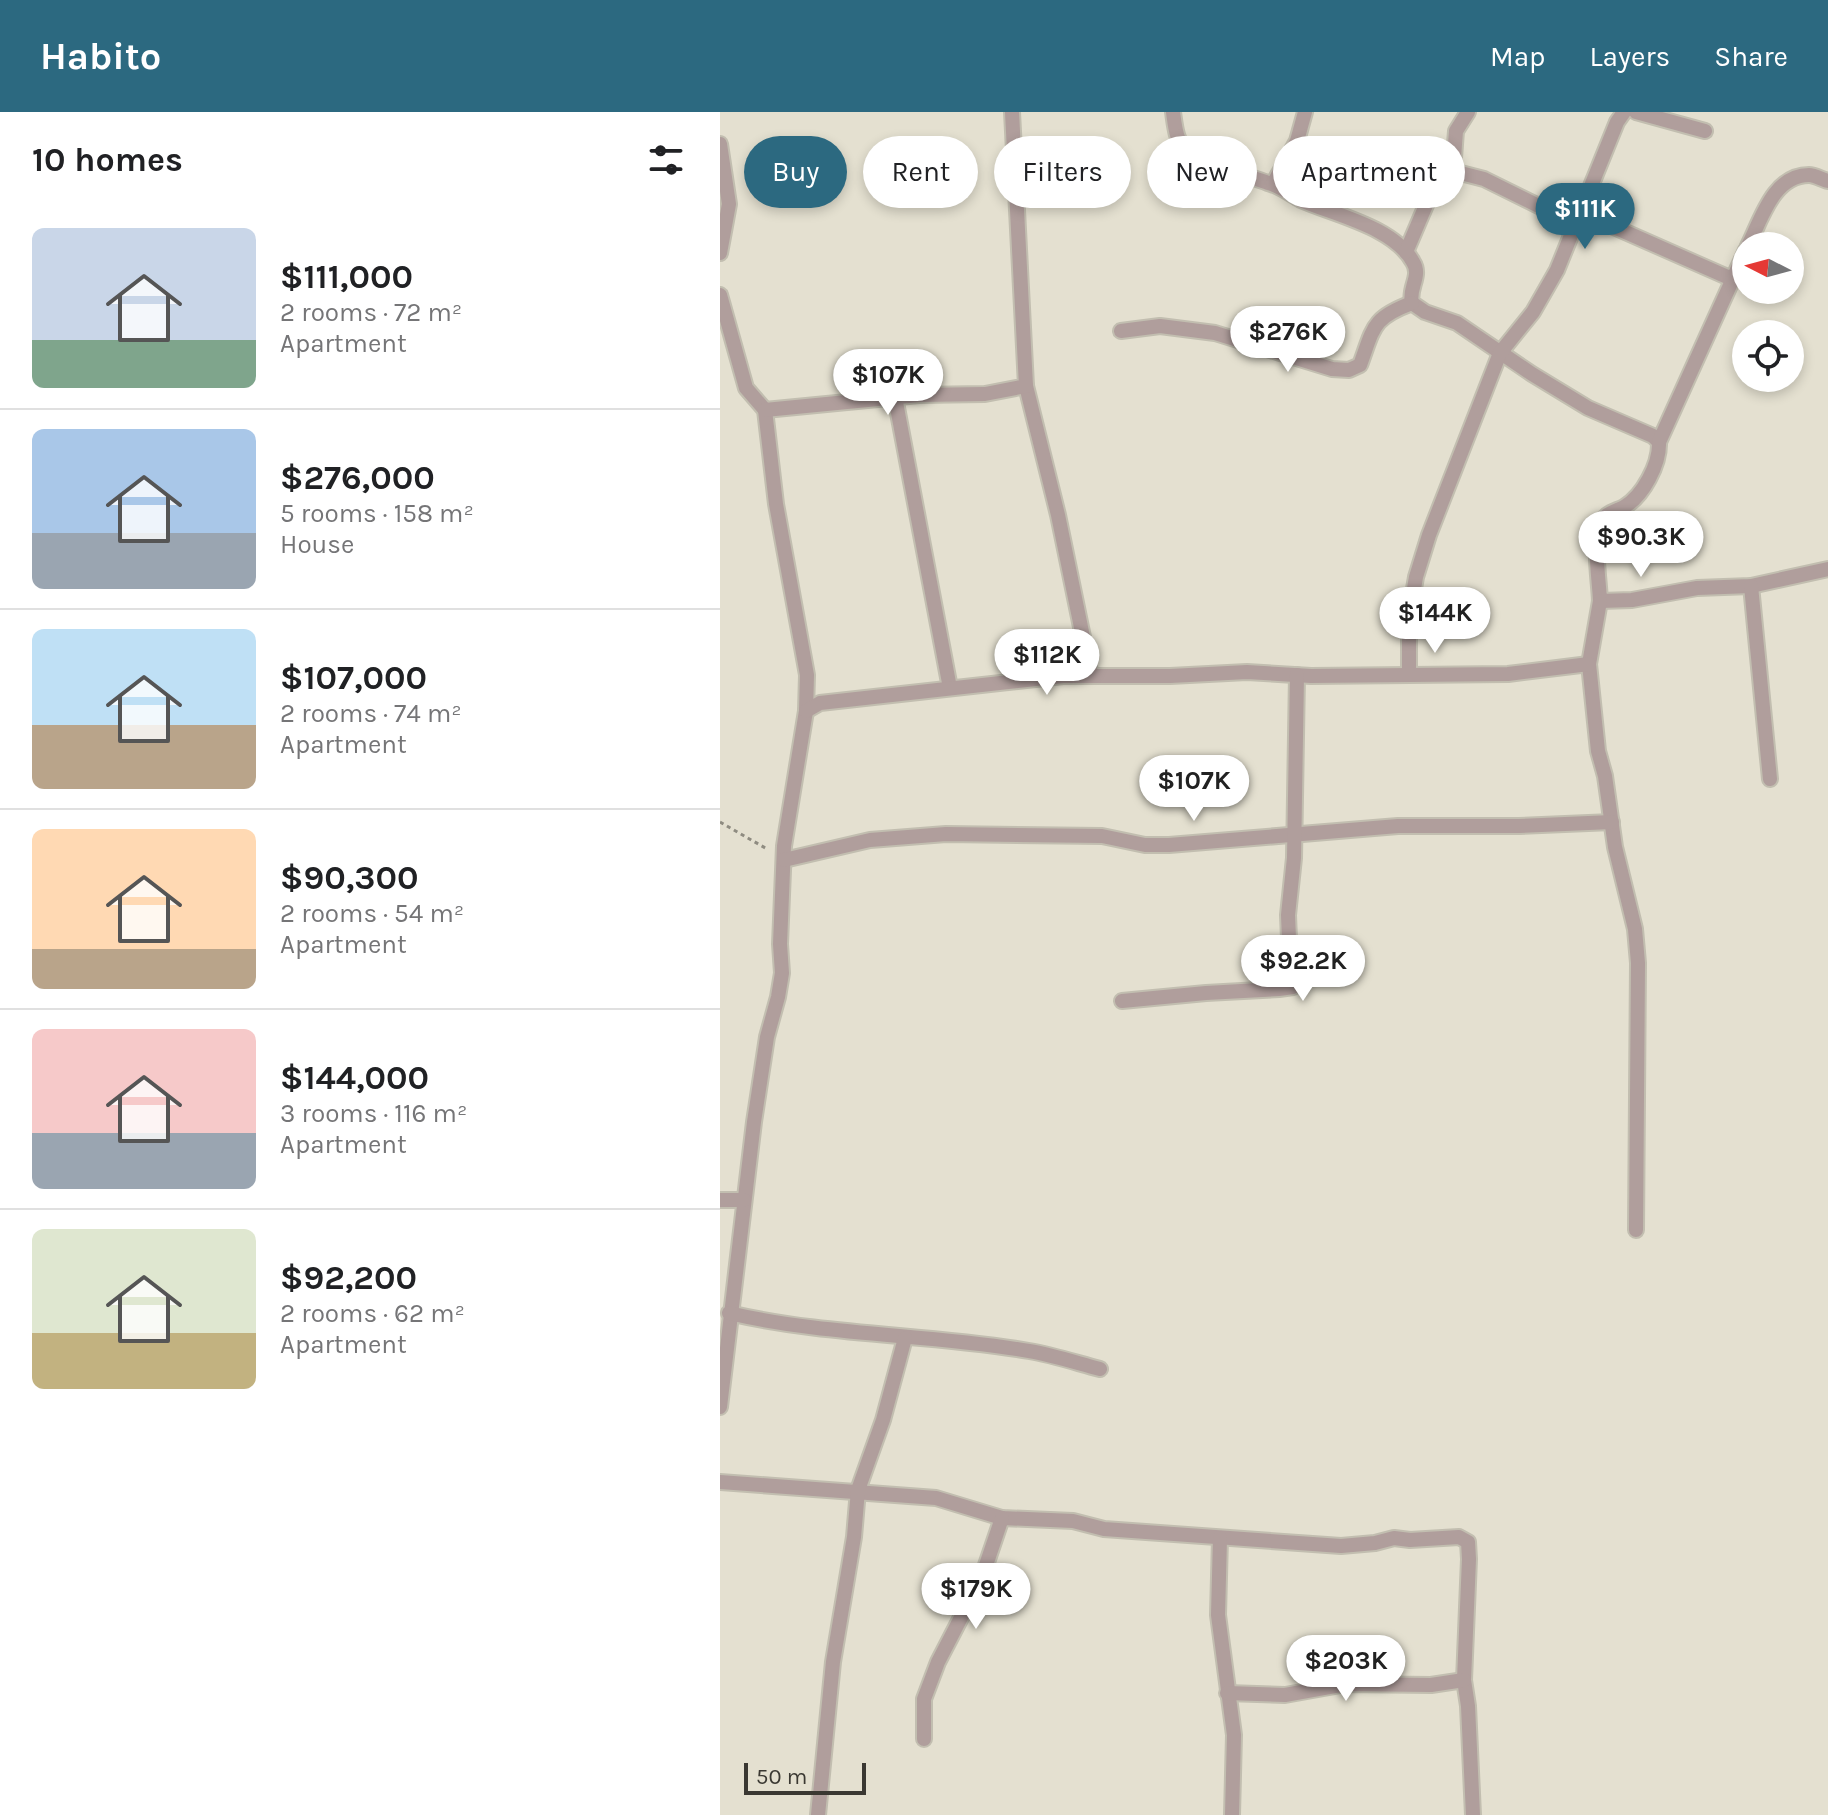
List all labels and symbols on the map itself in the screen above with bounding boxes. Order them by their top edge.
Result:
pin: $111K [1529,183,1641,251]
north arrow [1732,232,1804,304]
pin: $276K [1232,306,1344,374]
pin: $107K [832,349,944,417]
pin: $90.3K [1576,511,1706,579]
pin: $144K [1379,587,1491,655]
pin: $112K [991,629,1103,697]
pin: $107K [1138,755,1250,823]
pin: $92.2K [1238,935,1368,1003]
pin: $179K [920,1563,1032,1631]
pin: $203K [1290,1635,1402,1703]
scale bar [744,1759,866,1795]

